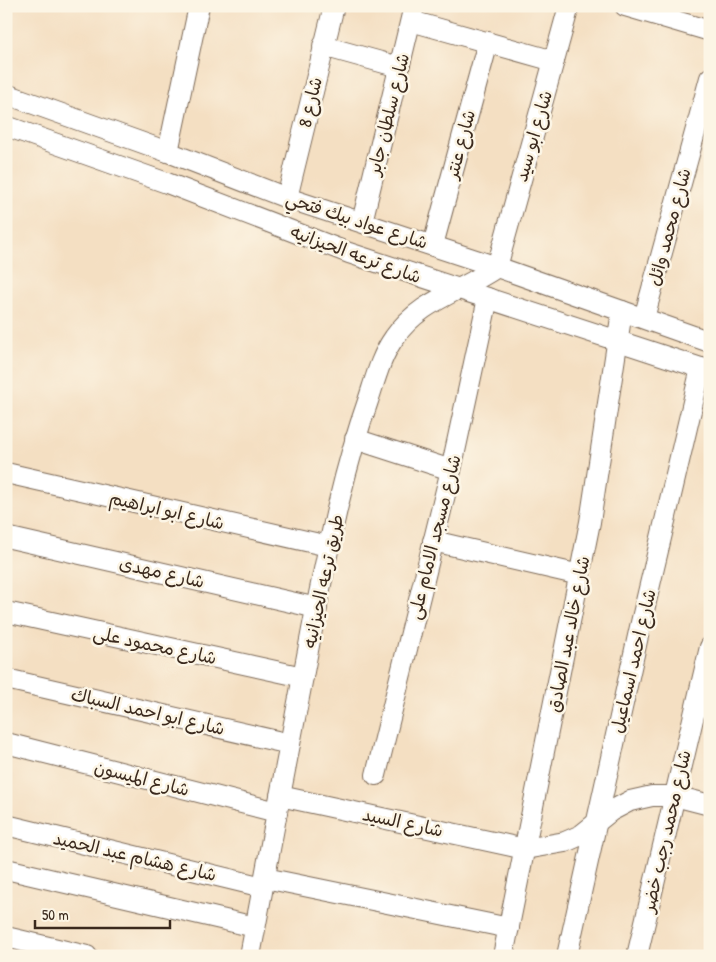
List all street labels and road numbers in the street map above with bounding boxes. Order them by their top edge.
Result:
street label: شارع سلطان جابر [360,50,415,180]
street label: شارع 8 [292,74,328,130]
street label: شارع ابو سيد [508,87,558,185]
street label: شارع عنتر [438,107,481,183]
street label: شارع محمد وائل [641,165,697,289]
street label: شارع عواد بيك فتحي [282,185,431,259]
street label: شارع ترعه الحيزانيه [287,219,425,289]
street label: شارع مسجد الامام على [401,452,469,623]
street label: شارع ابو ابراهيم [107,485,227,537]
street label: طريق ترعه الحيزانيه [297,512,349,650]
street label: شارع مهدى [117,550,207,594]
street label: شارع خالد عبد الصادق [541,554,595,714]
street label: شارع احمد اسماعيل [604,586,662,736]
street label: شارع محمود على [91,620,219,670]
street label: شارع ابو احمد السباك [69,681,227,741]
street label: شارع محمد رجب خضر [635,747,697,916]
street label: شارع الميسون [92,754,192,802]
street label: شارع السيد [360,801,446,843]
street label: شارع هشام عبد الحميد [50,825,219,889]

